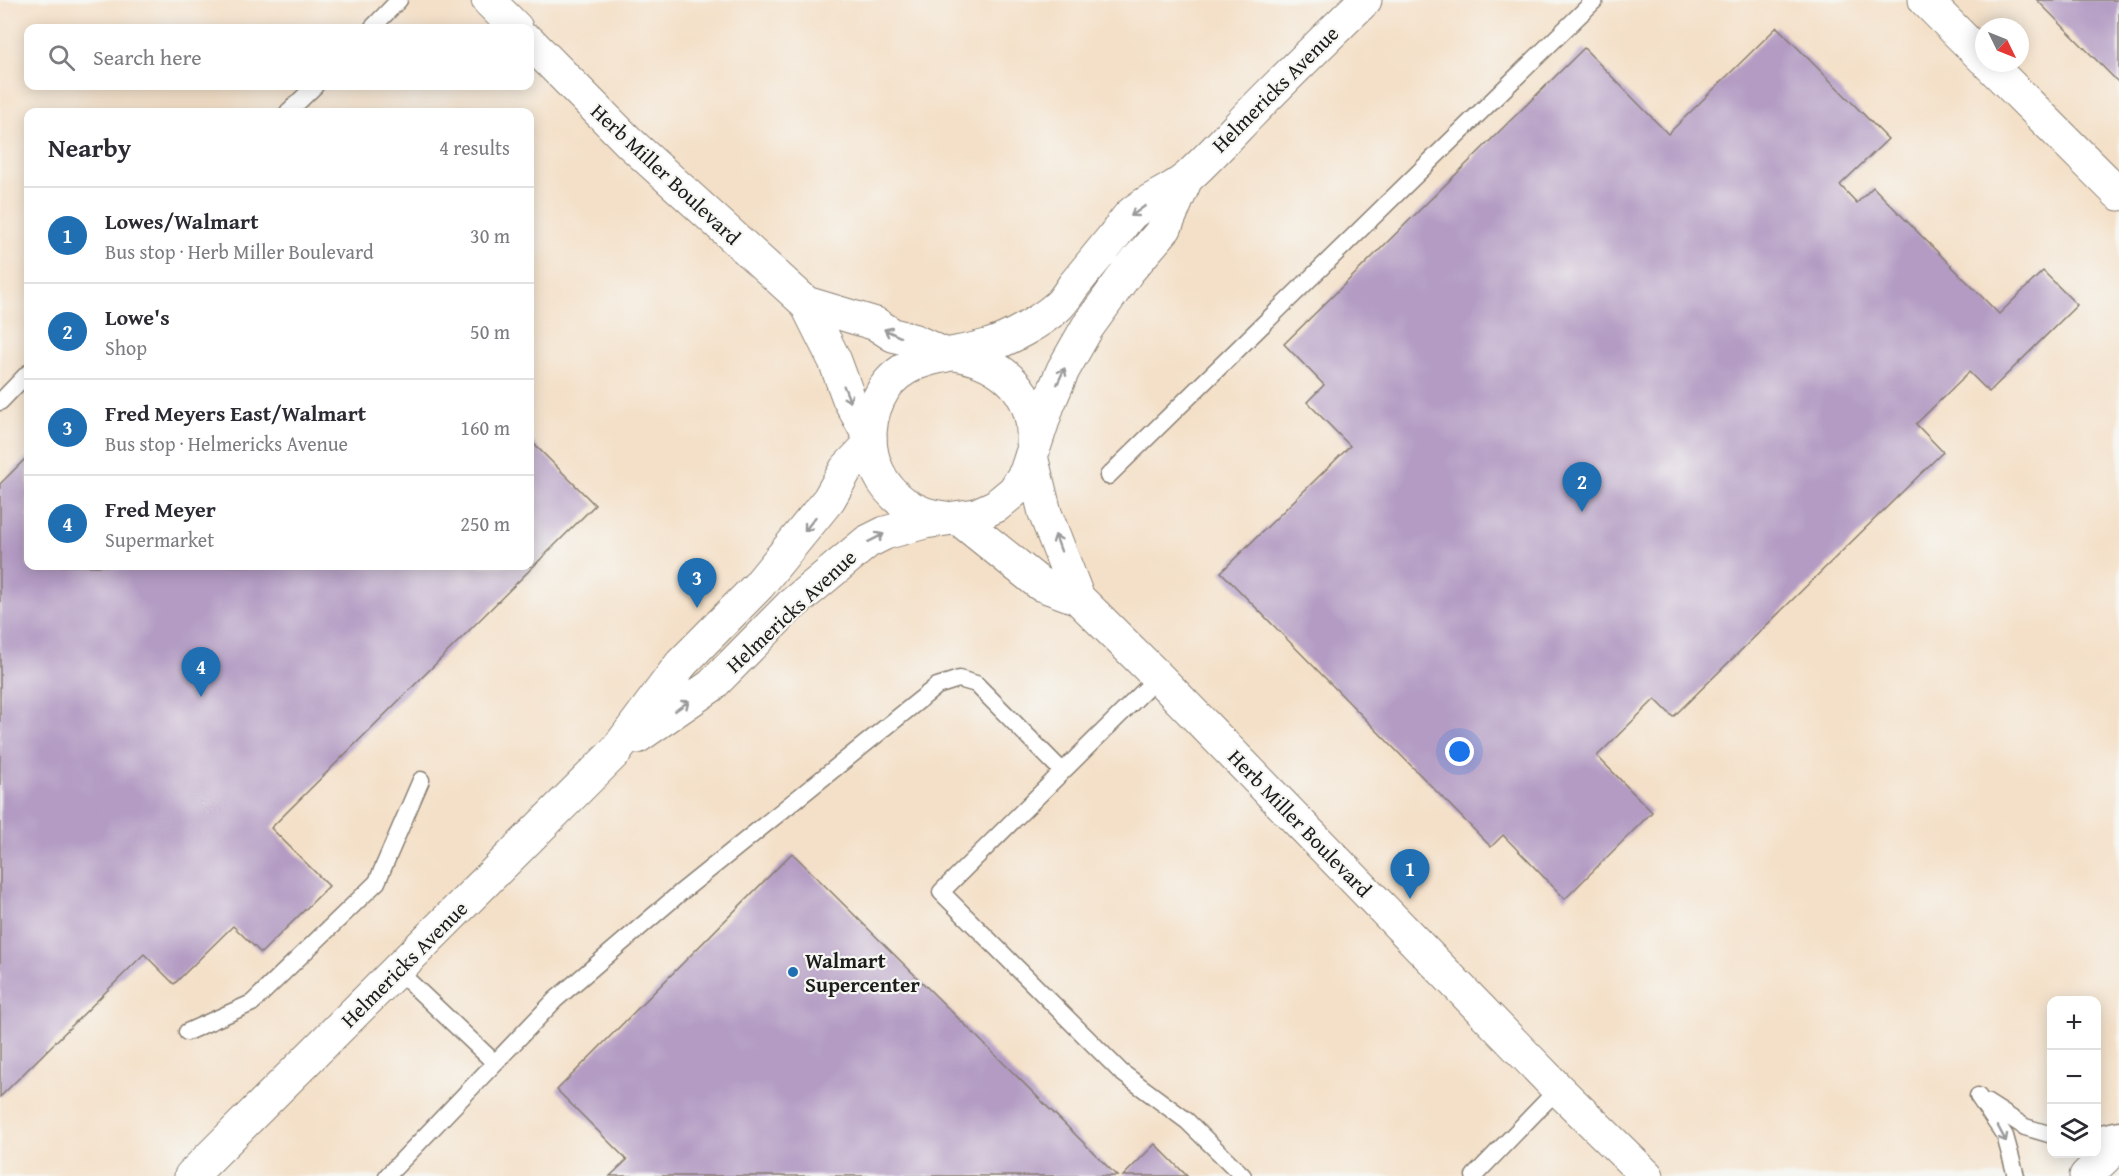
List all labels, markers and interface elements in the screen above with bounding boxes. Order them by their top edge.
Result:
street label: Helmericks Avenue [1205,18,1346,159]
north arrow [1975,18,2029,72]
search box [24,24,534,90]
icon: search [45,41,78,74]
text: Search here [93,41,202,73]
street label: Herb Miller Boulevard [584,96,749,252]
text: Nearby [48,128,131,167]
text: 4 results [439,133,510,162]
text: Lowes/Walmart [105,205,259,237]
one-way arrow [1130,205,1146,217]
text: 1 [62,221,73,250]
text: 30 m [470,221,510,250]
text: Bus stop · Herb Miller Boulevard [105,237,374,266]
text: Lowe's [105,301,170,333]
text: 2 [62,317,73,346]
text: 50 m [470,317,510,346]
one-way arrow [884,327,902,338]
text: Shop [105,333,147,362]
one-way arrow [1055,367,1067,385]
one-way arrow [842,384,853,403]
text: Fred Meyers East/Walmart [105,397,366,429]
text: 3 [62,413,73,442]
text: 160 m [460,413,510,442]
text: Bus stop · Helmericks Avenue [105,429,348,458]
pin: 2 [1562,462,1602,512]
text: Fred Meyer [105,493,216,525]
text: 4 [62,509,73,538]
text: 250 m [460,509,510,538]
one-way arrow [803,515,816,531]
text: Supermarket [105,525,214,554]
one-way arrow [866,532,884,543]
one-way arrow [1051,535,1062,553]
street label: Helmericks Avenue [719,542,863,680]
pin: 3 [678,558,716,608]
pin: 4 [182,648,220,697]
one-way arrow [673,700,689,712]
your location [1445,737,1474,766]
street label: Herb Miller Boulevard [1221,742,1380,905]
pin: 1 [1390,850,1430,899]
street label: Helmericks Avenue [334,893,475,1034]
place label: Walmart Supercenter [805,945,920,1000]
marker: Walmart Supercenter [786,965,800,979]
map controls [2047,996,2101,1158]
button: + [2047,996,2101,1050]
button: − [2047,1050,2101,1104]
button: layers [2047,1104,2101,1158]
one-way arrow [1996,1125,2008,1142]

